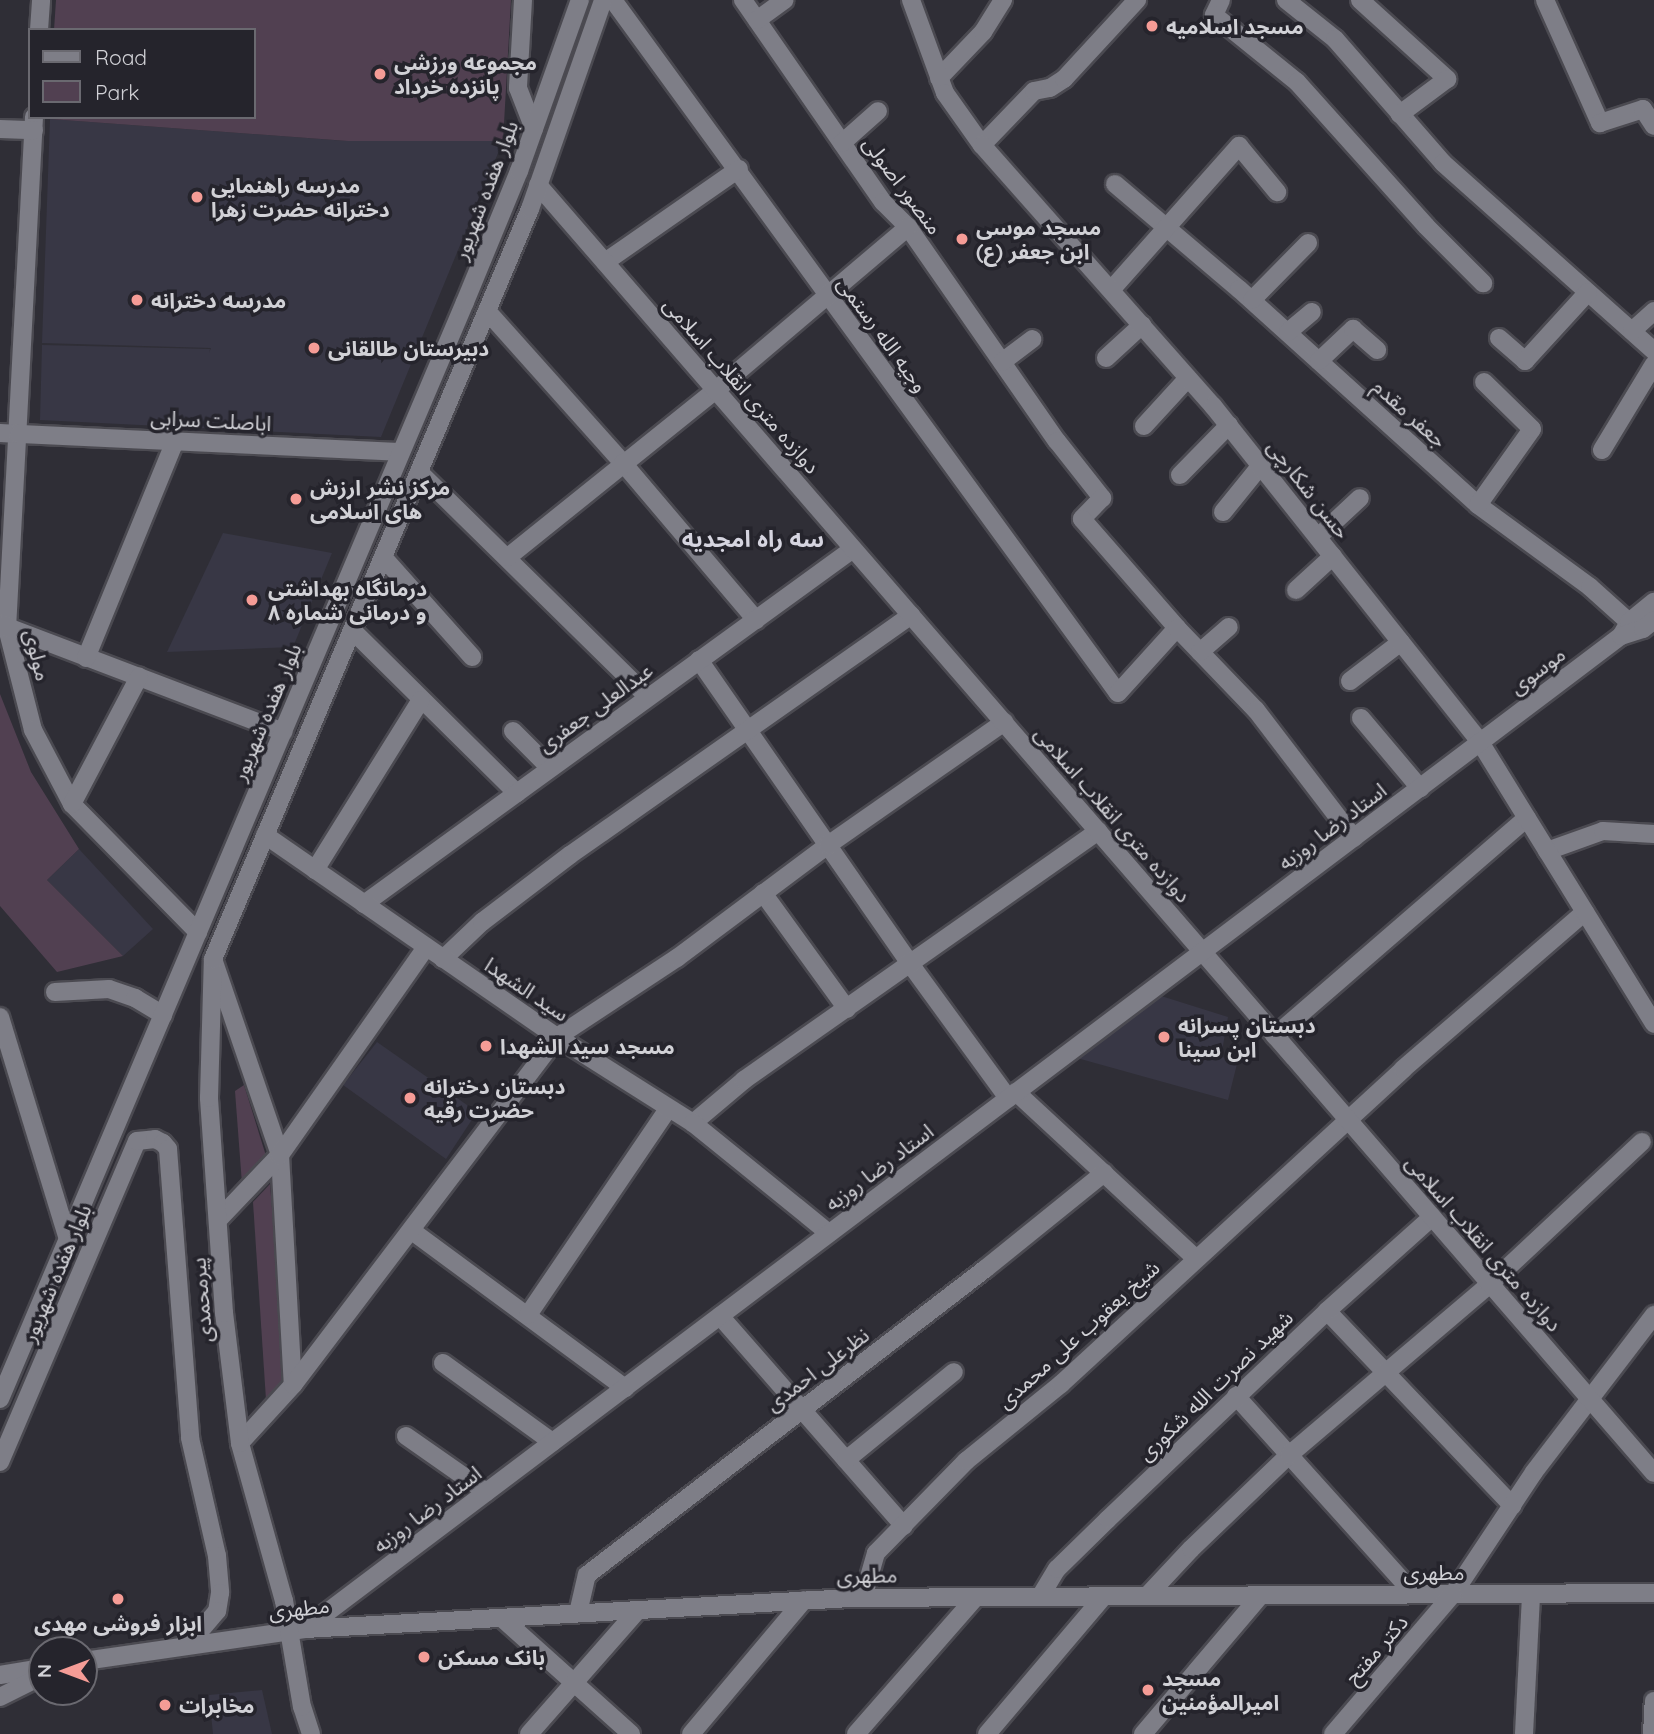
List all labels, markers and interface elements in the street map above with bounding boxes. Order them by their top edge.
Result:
place label: مسجد اسلامیه [1166,13,1304,39]
marker: مسجد اسلامیه [1144,18,1160,34]
legend [28,28,256,119]
text: Road [95,44,147,70]
place label: مجموعه ورزشی پانزده خرداد [394,49,537,99]
marker: مجموعه ورزشی پانزده خرداد [372,66,388,82]
text: Park [95,79,139,105]
street label: بلوار هفده شهریور [447,117,523,263]
street label: منصور اصولی [858,131,948,239]
place label: مدرسه راهنمایی دخترانه حضرت زهرا [211,172,390,222]
marker: مدرسه راهنمایی دخترانه حضرت زهرا [189,189,205,205]
place label: مسجد موسی ابن جعفر (ع) [976,214,1101,264]
marker: مسجد موسی ابن جعفر (ع) [954,231,970,247]
street label: وجیه الله رستمی [832,271,934,397]
place label: مدرسه دخترانه [151,287,286,313]
marker: مدرسه دخترانه [129,292,145,308]
street label: دوازده متری انقلاب اسلامی [659,292,825,478]
place label: دبیرستان طالقانی [328,335,489,361]
marker: دبیرستان طالقانی [306,340,322,356]
street label: جعفر مقدم [1368,373,1452,453]
street label: اباصلت سرابی [150,404,272,436]
street label: حسن شکارچی [1262,434,1356,544]
place label: مرکز نشر ارزش های اسلامی [310,474,450,524]
marker: مرکز نشر ارزش های اسلامی [288,491,304,507]
district label: سه راه امجدیه [682,525,824,553]
place label: درمانگاه بهداشتی و درمانی شماره ۸ [268,575,427,625]
marker: درمانگاه بهداشتی و درمانی شماره ۸ [242,590,262,610]
street label: مولوی [19,627,57,683]
street label: بلوار هفده شهریور [226,639,306,785]
street label: موسوی [1504,641,1570,699]
street label: عبدالعلی جعفری [533,657,657,757]
street label: دوازده متری انقلاب اسلامی [1030,721,1196,907]
street label: استاد رضا روزبه [1273,777,1391,875]
street label: سید الشهدا [480,952,574,1026]
place label: دبستان پسرانه ابن سینا [1178,1012,1316,1062]
marker: دبستان پسرانه ابن سینا [1156,1029,1172,1045]
place label: مسجد سید الشهدا [500,1033,675,1059]
marker: مسجد سید الشهدا [478,1038,494,1054]
place label: دبستان دخترانه حضرت رقیه [424,1073,565,1123]
marker: دبستان دخترانه حضرت رقیه [402,1090,418,1106]
street label: استاد رضا روزبه [820,1118,938,1216]
street label: دوازده متری انقلاب اسلامی [1401,1150,1567,1336]
street label: بلوار هفده شهریور [16,1200,96,1346]
street label: شیخ یعقوب علی محمدی [992,1255,1164,1413]
street label: پیرمحمدی [185,1256,217,1344]
street label: شهید نصرت الله شکوری [1132,1304,1298,1466]
street label: نظرعلی احمدی [760,1322,874,1416]
street label: استاد رضا روزبه [368,1460,486,1558]
street label: مطهری [1404,1559,1464,1585]
street label: مطهری [836,1562,898,1588]
marker: ابزار فروشی مهدی [110,1591,126,1607]
street label: مطهری [267,1592,331,1624]
street label: دکتر مفتح [1339,1609,1413,1689]
place label: ابزار فروشی مهدی [34,1610,202,1636]
north arrow [28,1636,98,1706]
place label: بانک مسکن [438,1644,545,1670]
marker: بانک مسکن [416,1649,432,1665]
text: N [32,1664,56,1678]
place label: مسجد امیرالمؤمنین [1162,1665,1279,1715]
marker: مسجد امیرالمؤمنین [1140,1682,1156,1698]
place label: مخابرات [179,1692,254,1718]
marker: مخابرات [157,1697,173,1713]

